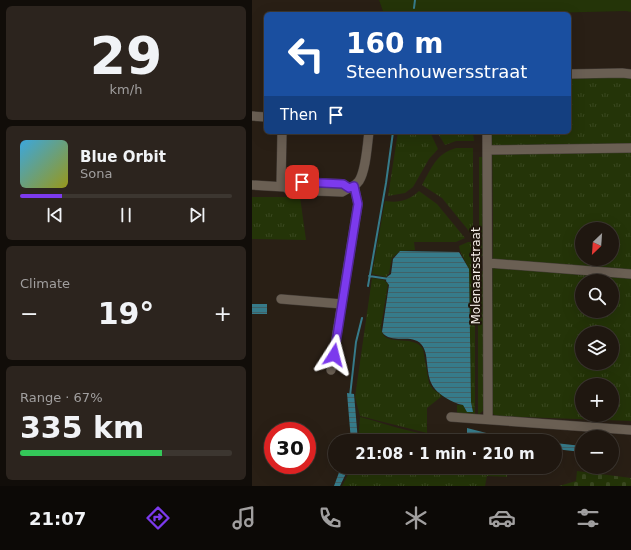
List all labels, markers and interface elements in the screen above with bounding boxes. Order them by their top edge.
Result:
text: 29 [90,26,162,86]
text: 160 m [346,27,443,60]
icon: left [280,28,332,80]
text: Steenhouwersstraat [346,61,527,82]
text: km/h [110,82,142,97]
icon: arrive [325,104,347,126]
text: Then [280,106,317,124]
text: Blue Orbit [80,148,166,166]
pin [285,165,319,199]
text: Sona [80,166,112,181]
icon: arrive [291,171,313,193]
icon: previous [44,204,66,226]
icon: pause [115,204,137,226]
icon: next [186,204,208,226]
north arrow [575,222,619,266]
map controls [575,222,619,474]
street label: Molenaarsstraat [469,227,483,325]
button: search [575,274,619,318]
text: Climate [20,276,70,291]
text: 19° [98,296,154,331]
text: − [20,301,38,326]
text: + [214,301,232,326]
button: layers [575,326,619,370]
position arrow [313,334,355,376]
button: + [575,378,619,422]
text: Range · 67% [20,390,103,405]
text: 335 km [20,410,144,445]
speed limit sign: 30 [264,422,316,474]
button: − [575,430,619,474]
text: 21:08 · 1 min · 210 m [355,445,535,463]
icon: directions [144,504,172,532]
icon: music [230,504,258,532]
icon: phone [316,504,344,532]
icon: climate [402,504,430,532]
icon: car [488,504,516,532]
icon: filters [574,504,602,532]
text: 21:07 [29,508,86,529]

